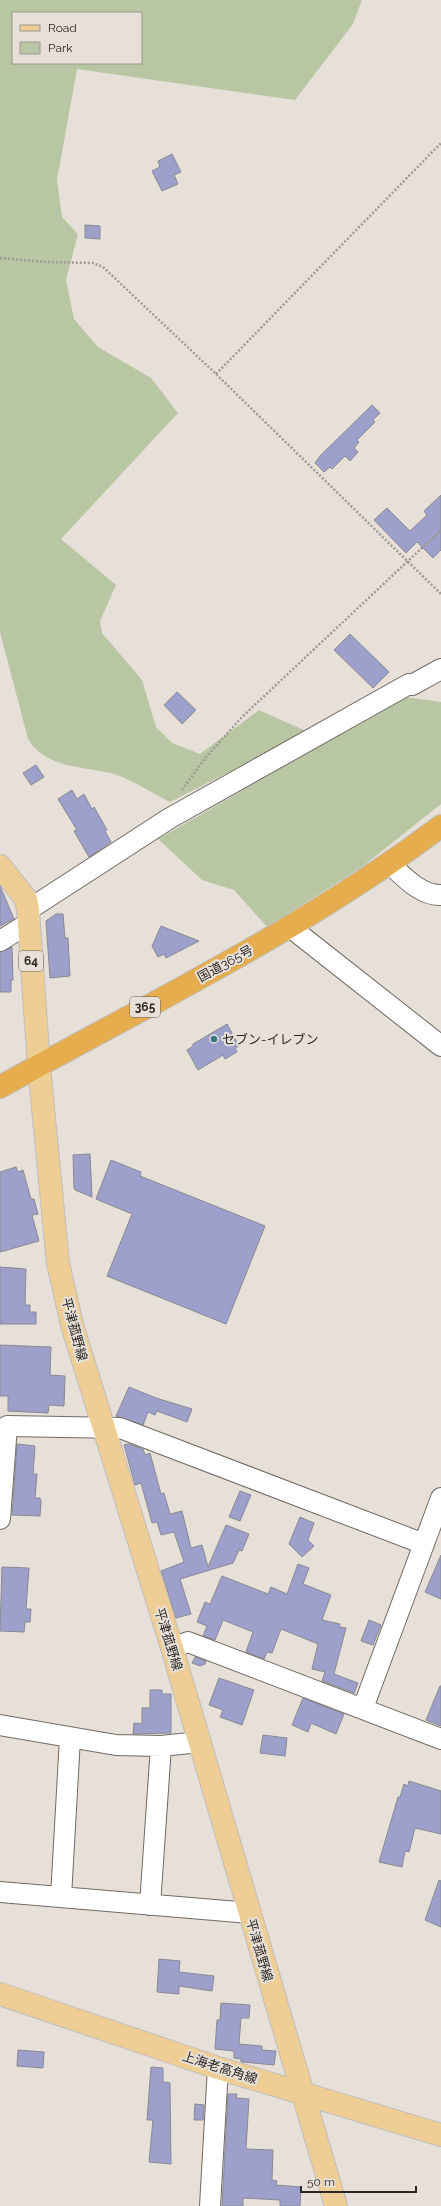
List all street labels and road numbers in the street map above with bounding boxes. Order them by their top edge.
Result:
street label: 国道365号 [195,942,255,985]
road number: 64 [19,951,43,971]
road number: 365 [130,997,160,1017]
street label: 平津菰野線 [59,1296,90,1362]
street label: 平津菰野線 [152,1606,185,1672]
street label: 平津菰野線 [243,1917,276,1983]
street label: 上海老高角線 [180,2048,259,2087]

